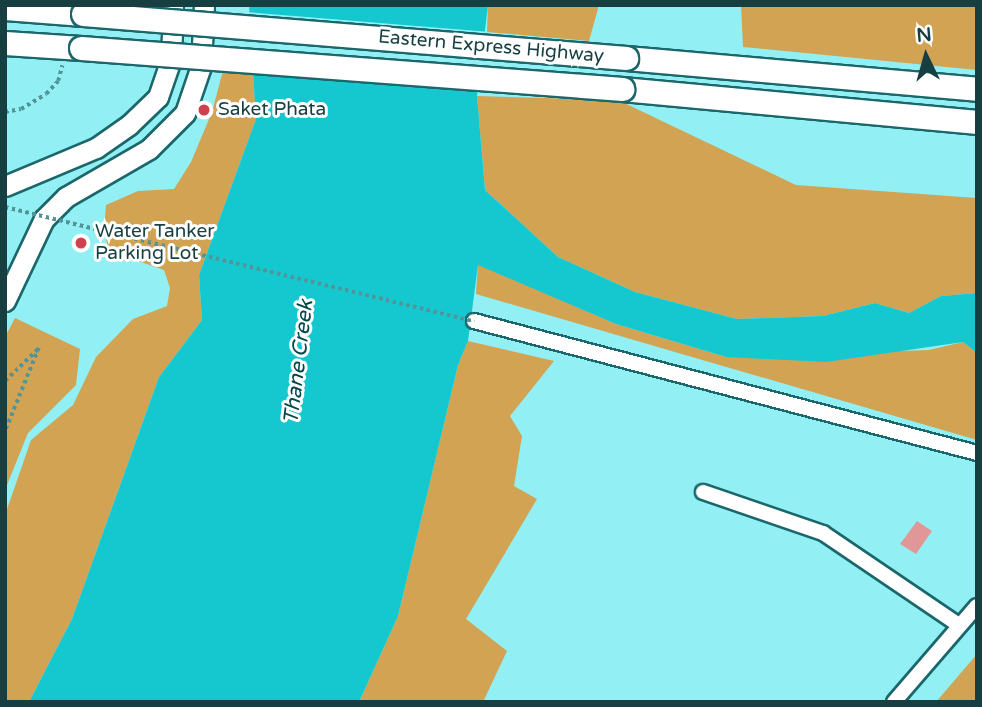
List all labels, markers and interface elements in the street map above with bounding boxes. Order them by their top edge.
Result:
north arrow [891,21,961,91]
text: N [916,23,933,47]
street label: Eastern Express Highway [377,26,605,68]
place label: Saket Phata [218,99,326,121]
marker: Saket Phata [196,102,212,118]
place label: Water Tanker Parking Lot [95,221,215,265]
marker: Water Tanker Parking Lot [73,235,89,251]
water label: Thane Creek [279,299,319,425]

